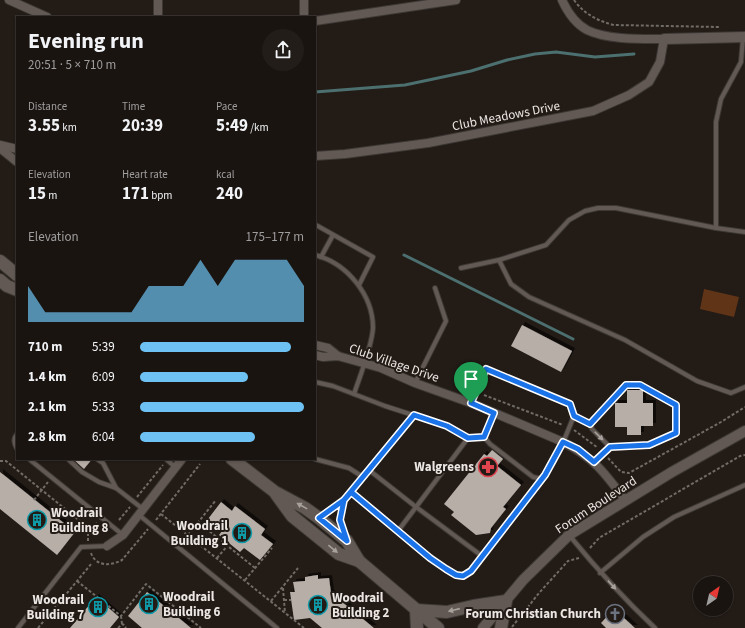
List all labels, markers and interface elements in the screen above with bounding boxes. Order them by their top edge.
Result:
text: Evening run [28,25,144,57]
button: share [262,29,304,71]
text: 20:51 · 5 × 710 m [28,56,116,74]
street label: Club Meadows Drive [450,97,562,135]
text: Distance [28,99,67,114]
text: Time [122,99,145,114]
text: Pace [216,99,238,114]
text: 3.55 [28,114,60,138]
text: 20:39 [122,114,163,138]
text: 5:49 [216,114,248,138]
text: km [60,120,77,135]
text: /km [248,120,269,135]
text: Elevation [28,167,71,182]
text: Heart rate [122,167,168,182]
text: kcal [216,167,235,182]
text: 15 [28,182,46,206]
text: 171 [122,182,149,206]
text: 240 [216,182,243,206]
text: m [46,188,57,203]
text: bpm [149,188,172,203]
text: Elevation [28,228,79,246]
text: 175–177 m [246,228,304,246]
text: 710 m [28,338,62,356]
text: 5:39 [92,338,115,356]
street label: Club Village Drive [346,339,442,387]
pin [454,362,488,403]
text: 1.4 km [28,368,67,386]
text: 6:09 [92,368,115,386]
icon: arrive [460,368,482,390]
text: 2.1 km [28,398,67,416]
text: 5:33 [92,398,115,416]
text: 2.8 km [28,428,67,446]
text: 6:04 [92,428,115,446]
one-way arrow [594,431,604,441]
pharmacy icon: Walgreens [477,456,499,478]
place label: Walgreens [414,458,474,476]
street label: Forum Boulevard [552,472,640,538]
one-way arrow [296,503,307,509]
place label: Woodrail Building 8 [51,504,109,537]
building icon: Woodrail Building 8 [26,509,48,531]
place label: Woodrail Building 1 [171,517,228,550]
building icon: Woodrail Building 1 [231,522,253,544]
one-way arrow [327,544,338,553]
north arrow [693,576,733,616]
map controls [693,576,733,616]
one-way arrow [607,581,616,590]
place label: Woodrail Building 6 [163,588,221,621]
place label: Woodrail Building 2 [332,589,390,622]
place label: Woodrail Building 7 [27,591,84,624]
building icon: Woodrail Building 6 [138,593,160,615]
building icon: Woodrail Building 2 [307,594,329,616]
building icon: Woodrail Building 7 [87,596,109,618]
church icon: Forum Christian Church [604,603,626,625]
place label: Forum Christian Church [465,605,601,623]
one-way arrow [447,608,460,614]

